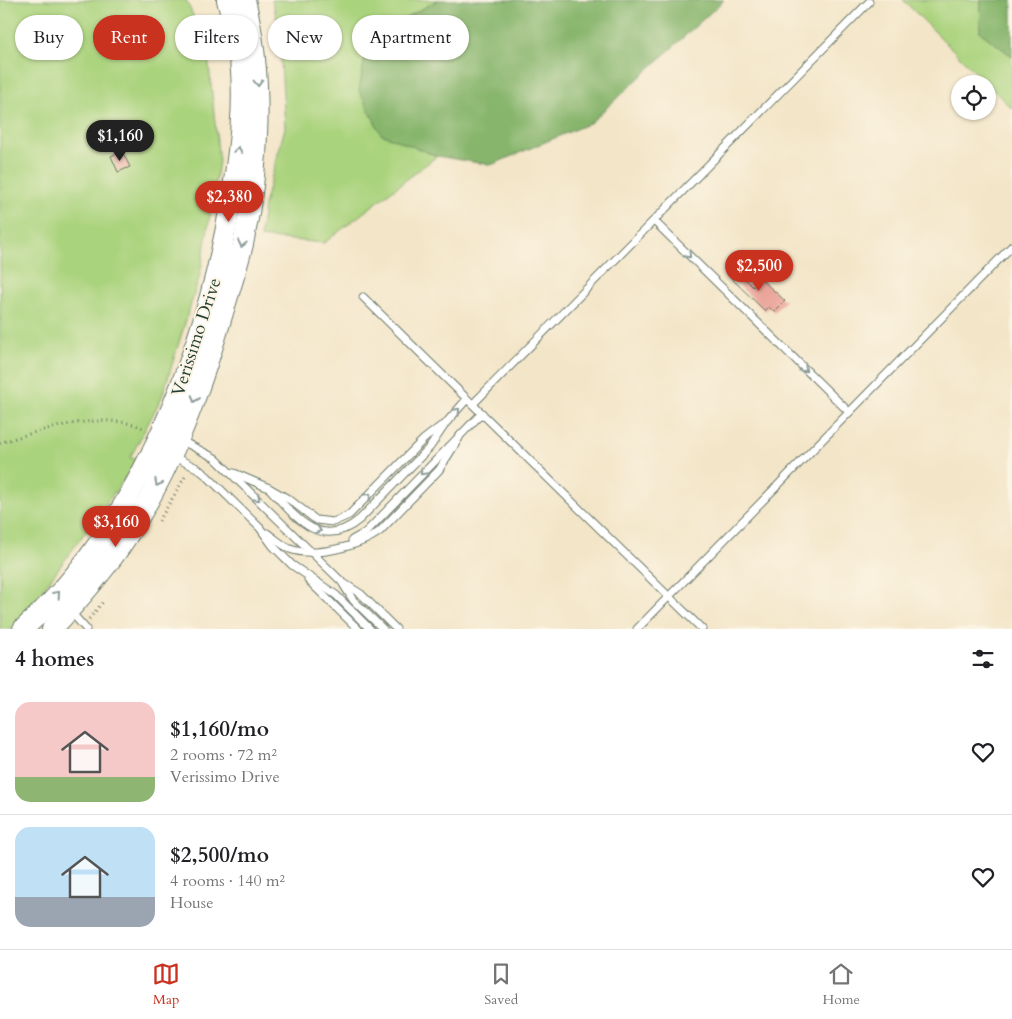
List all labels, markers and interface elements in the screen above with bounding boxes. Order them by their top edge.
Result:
chip: Buy [15,15,83,60]
chip: Rent [93,15,165,60]
chip: Filters [175,15,258,60]
chip: New [268,15,342,60]
chip: Apartment [352,15,469,60]
map controls [951,75,996,120]
button: locate [951,75,996,120]
one-way arrow [252,79,263,87]
pin: $1,160 [79,120,161,162]
text: $1,160 [97,125,143,147]
one-way arrow [232,145,243,153]
pin: $2,380 [188,180,270,223]
text: $2,380 [206,186,252,208]
one-way arrow [237,239,248,248]
one-way arrow [682,249,691,258]
pin: $2,500 [718,250,800,292]
text: $2,500 [736,255,782,277]
street label: Verissimo Drive [166,275,227,400]
one-way arrow [798,363,807,372]
one-way arrow [191,395,201,403]
one-way arrow [451,407,460,416]
one-way arrow [420,467,429,476]
one-way arrow [154,478,164,487]
one-way arrow [252,493,261,502]
one-way arrow [362,493,371,502]
pin: $3,160 [75,506,157,548]
text: $3,160 [93,511,139,533]
one-way arrow [314,525,322,535]
one-way arrow [51,591,60,600]
text: 4 homes [15,645,94,674]
icon: filters [969,645,997,673]
text: $1,160/mo [170,715,269,744]
icon: home [55,722,115,782]
icon: heart [969,738,997,766]
text: 2 rooms · 72 m² [170,744,277,766]
text: Verissimo Drive [170,766,280,788]
text: $2,500/mo [170,841,269,870]
icon: home [55,847,115,907]
icon: heart [969,863,997,891]
text: 4 rooms · 140 m² [170,870,285,892]
text: House [170,892,213,914]
tab: Map [152,960,180,1009]
tab: Saved [484,960,518,1009]
tab: Home [822,960,860,1009]

